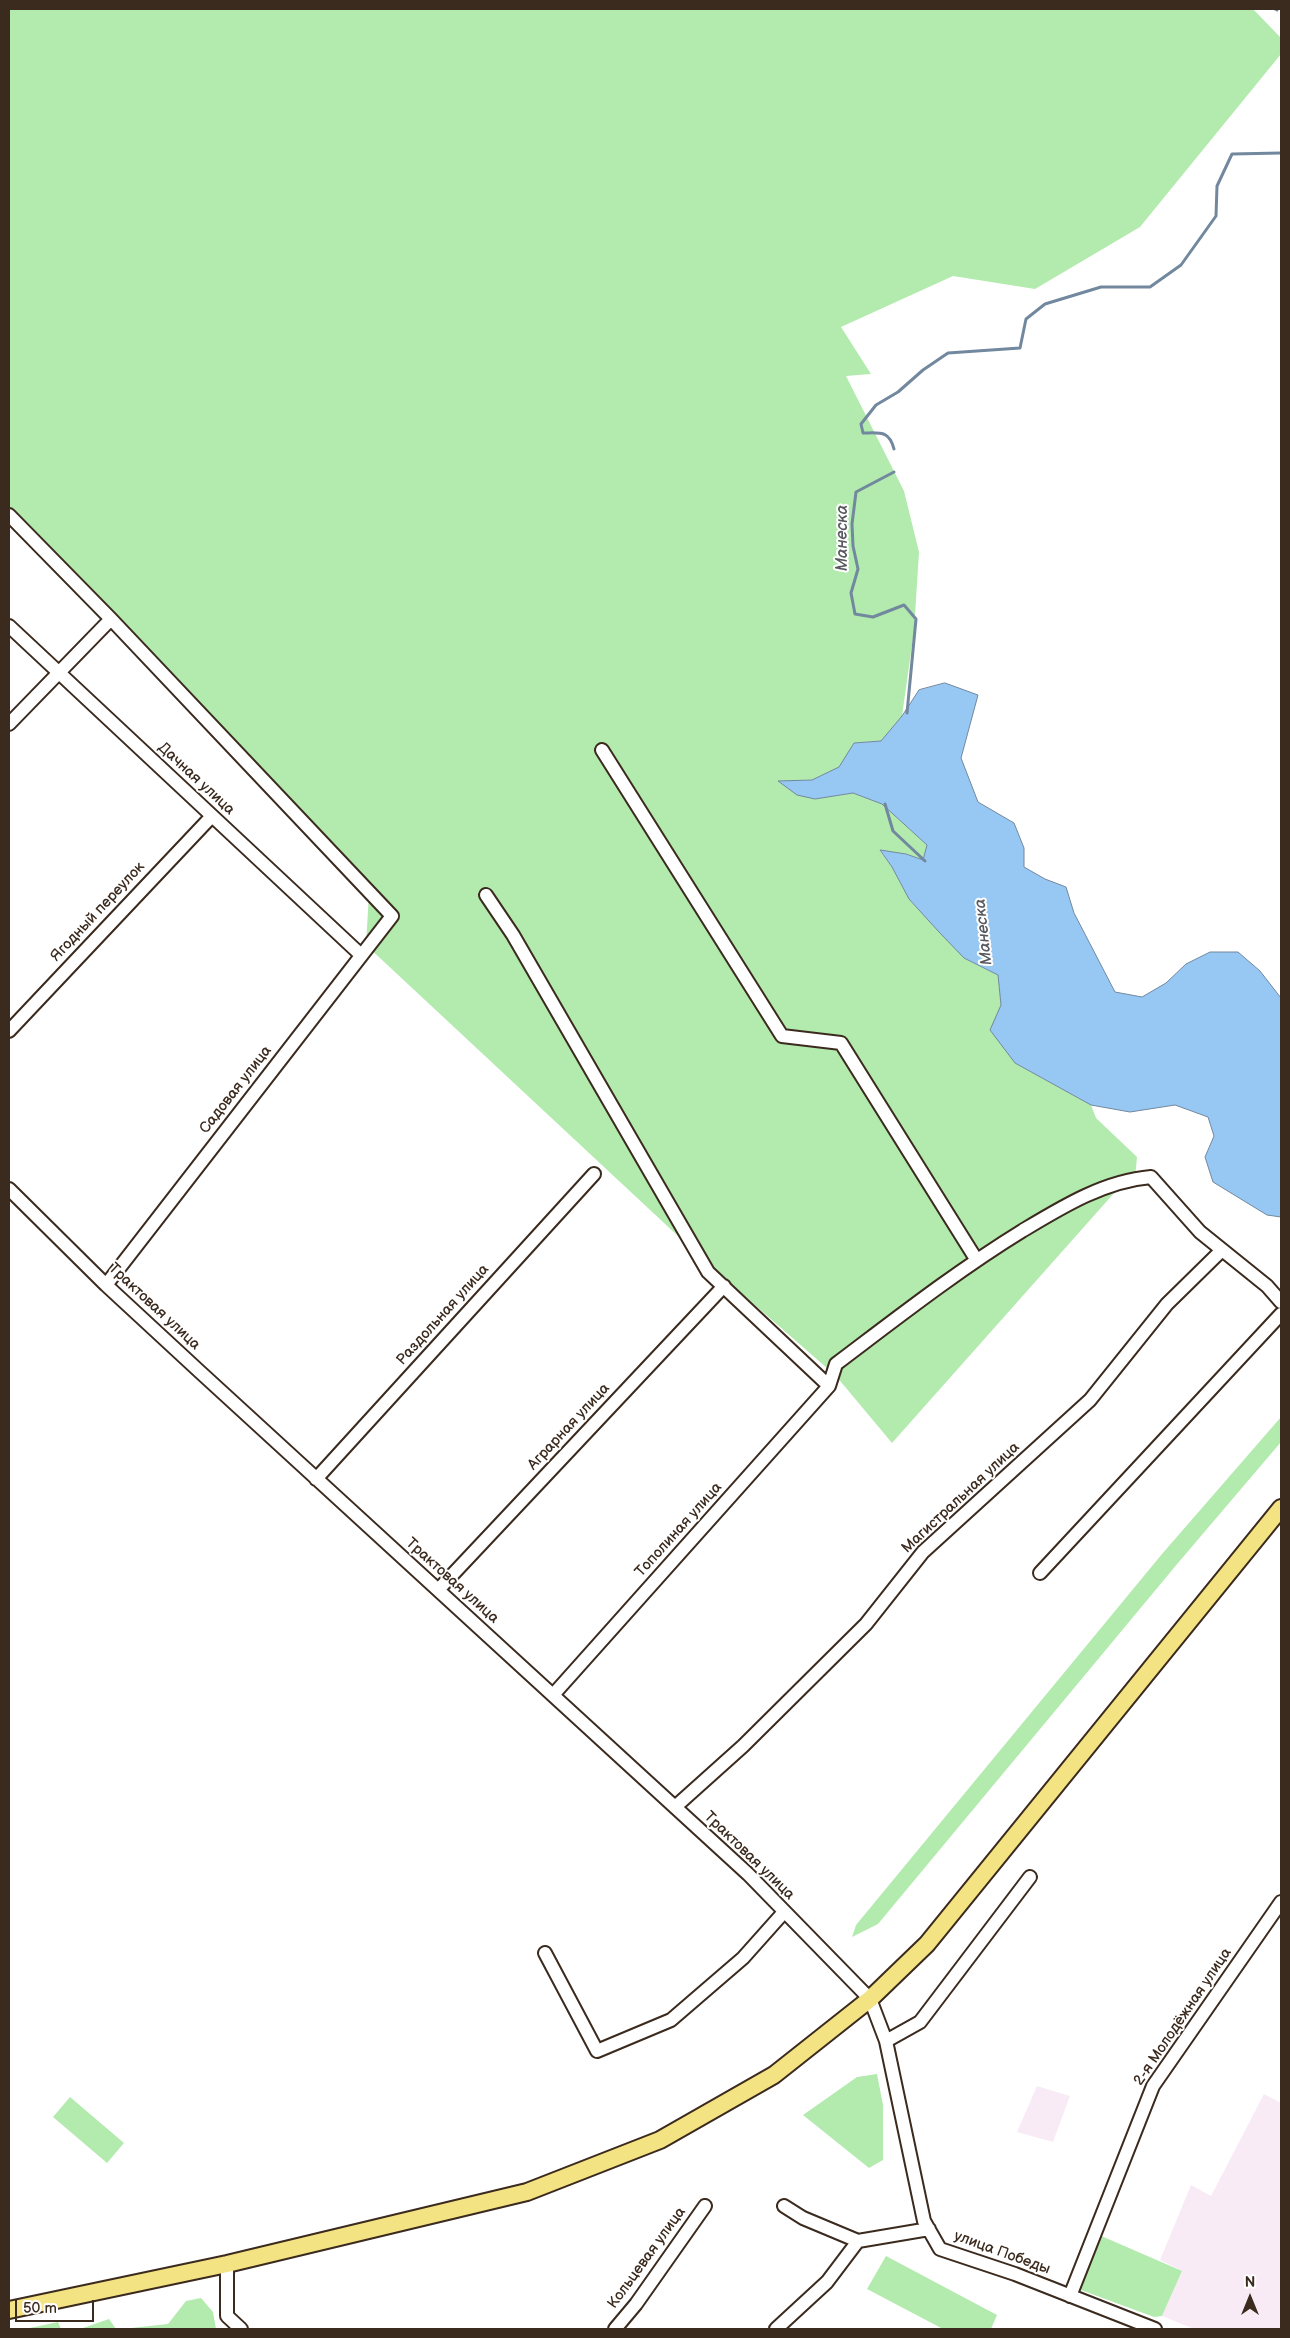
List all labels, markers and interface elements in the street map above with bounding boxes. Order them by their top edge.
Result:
water label: Манеска [833,505,853,571]
street label: Дачная улица [154,739,238,819]
street label: Ягодный переулок [47,858,149,966]
water label: Манеска [971,898,997,966]
street label: Садовая улица [196,1042,276,1138]
street label: Трактовая улица [104,1260,204,1354]
street label: Раздольная улица [393,1261,493,1369]
street label: Аграрная улица [524,1380,614,1474]
street label: Магистральная улица [898,1439,1024,1557]
street label: Тополиная улица [632,1479,726,1581]
street label: Трактовая улица [402,1534,502,1628]
street label: Трактовая улица [700,1808,798,1904]
street label: 2-я Молодёжная улица [1130,1945,1236,2089]
street label: Кольцевая улица [604,2204,690,2312]
street label: улица Победы [951,2227,1053,2279]
north arrow [1225,2273,1275,2323]
text: N [1245,2274,1255,2291]
scale bar [18,2290,96,2322]
text: 50 m [23,2299,57,2318]

